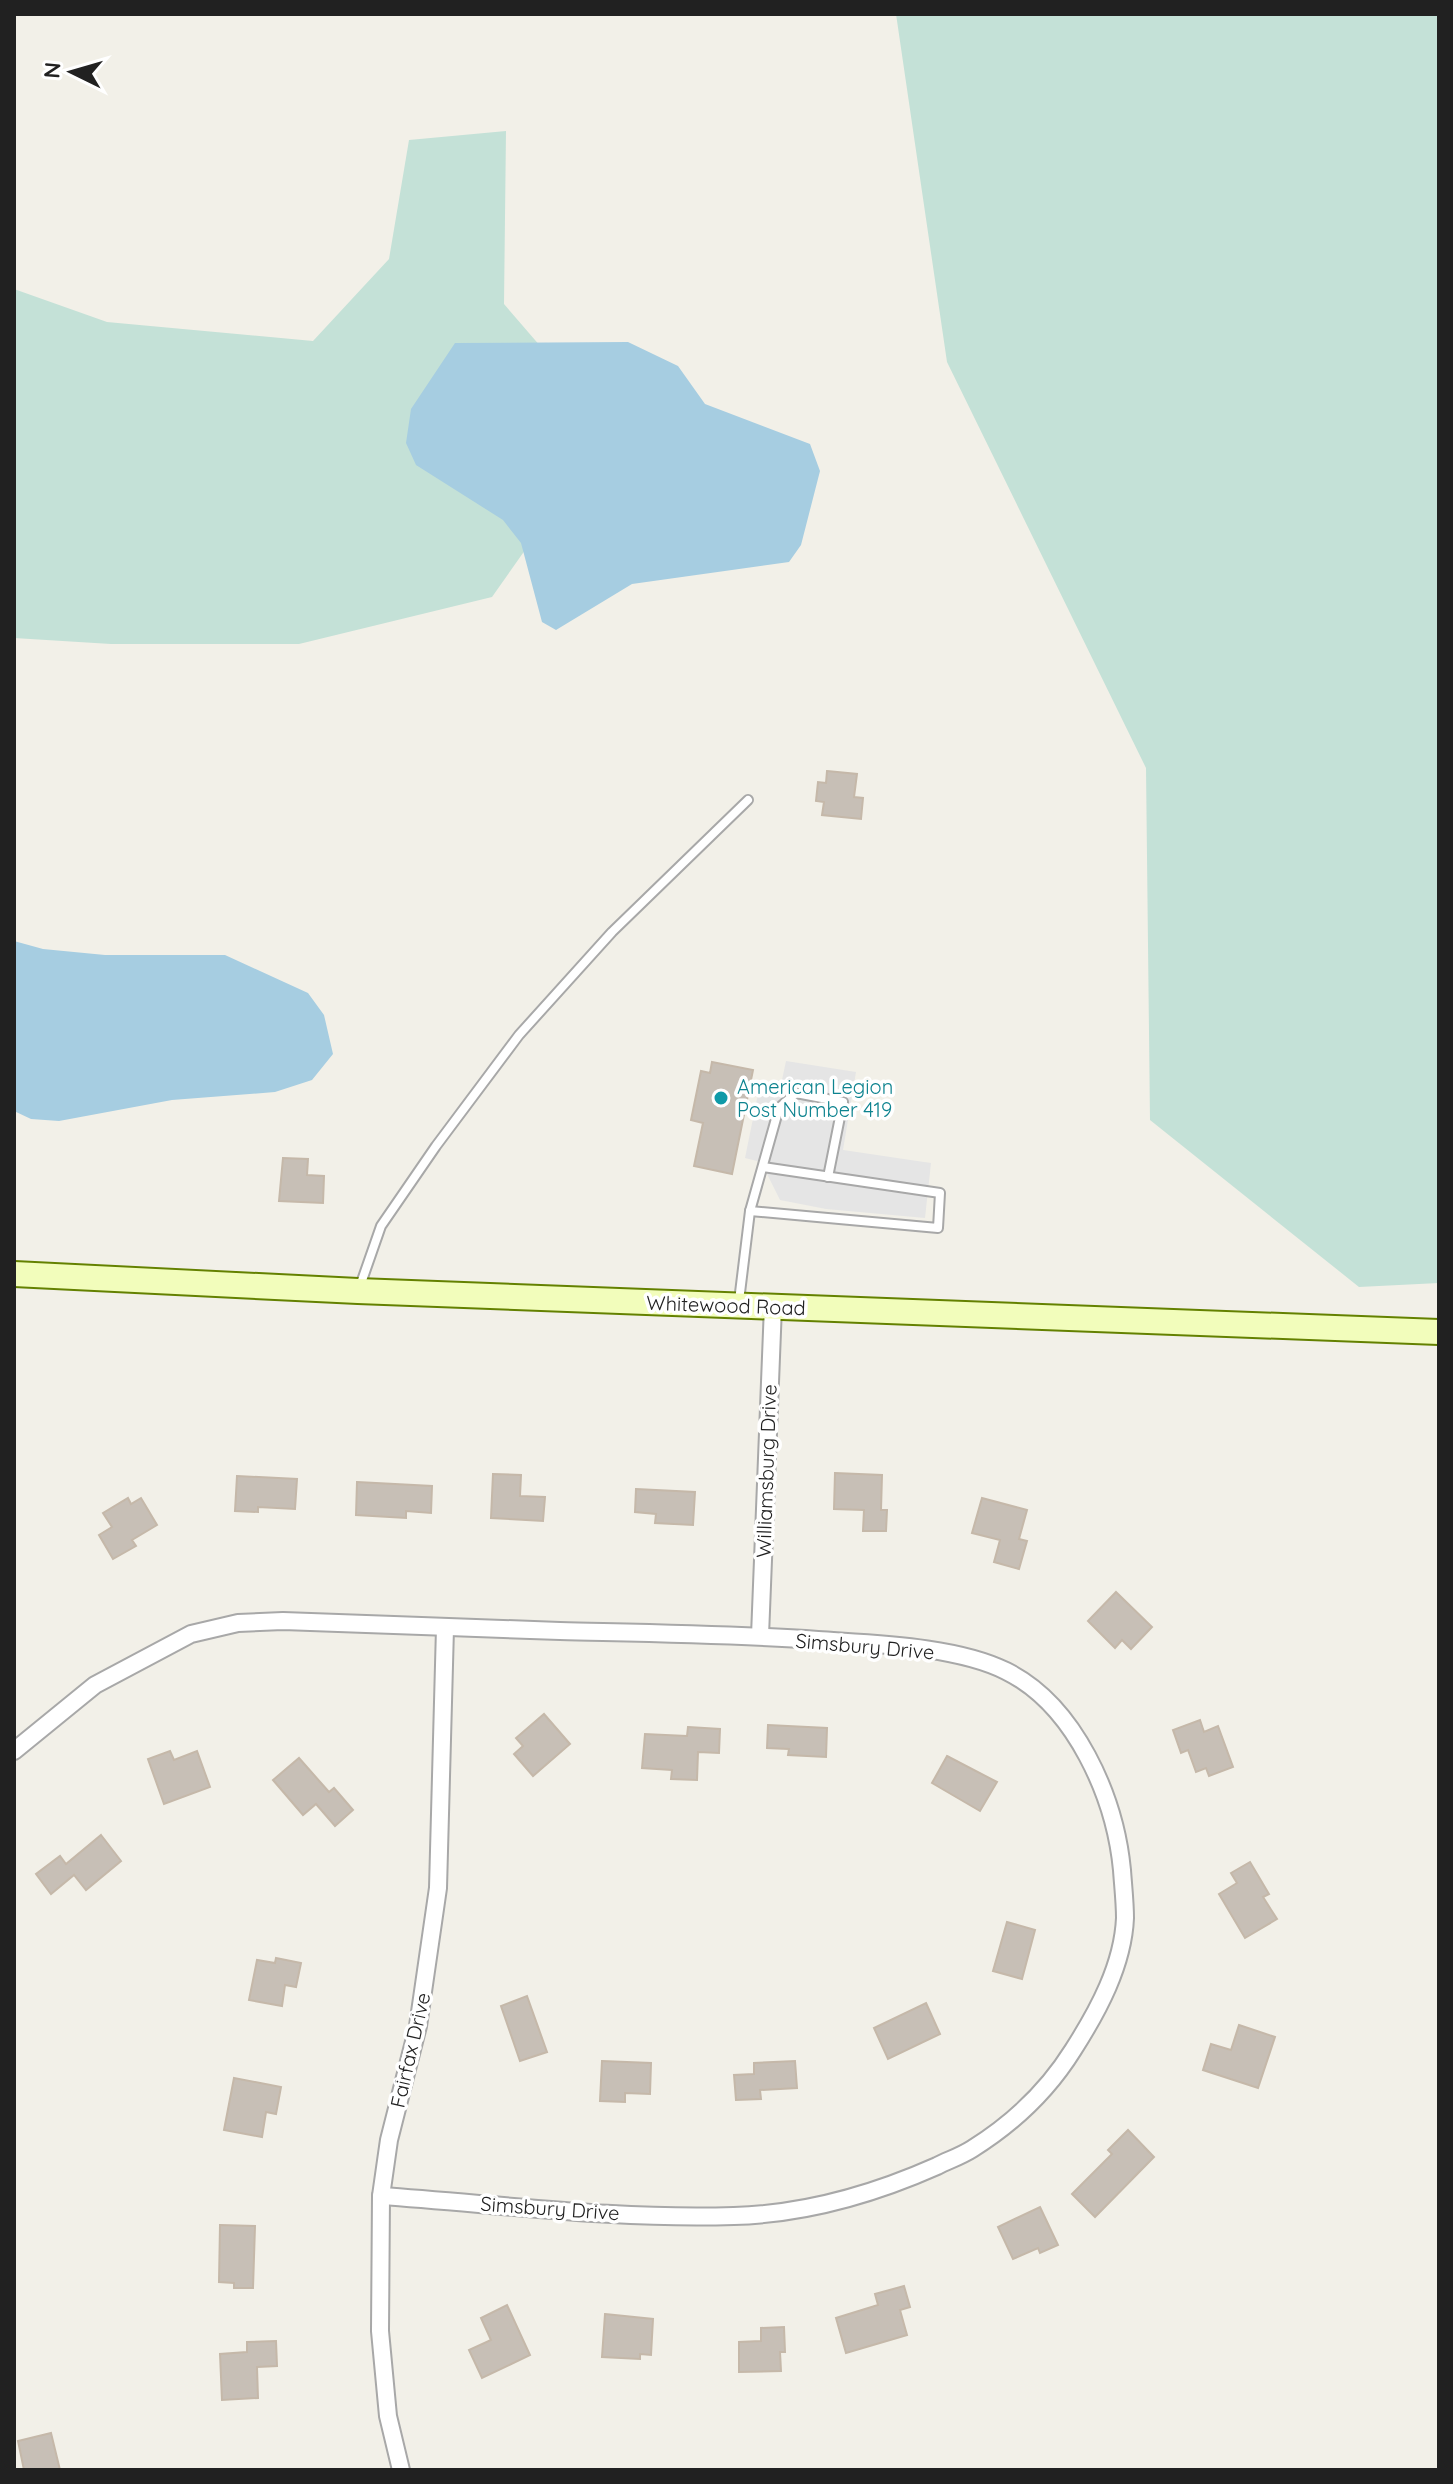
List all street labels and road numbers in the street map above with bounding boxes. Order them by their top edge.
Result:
street label: Whitewood Road [646,1290,806,1320]
street label: Williamsburg Drive [750,1384,782,1558]
street label: Simsbury Drive [795,1627,935,1665]
street label: Fairfax Drive [385,1990,435,2110]
street label: Simsbury Drive [480,2191,620,2225]

